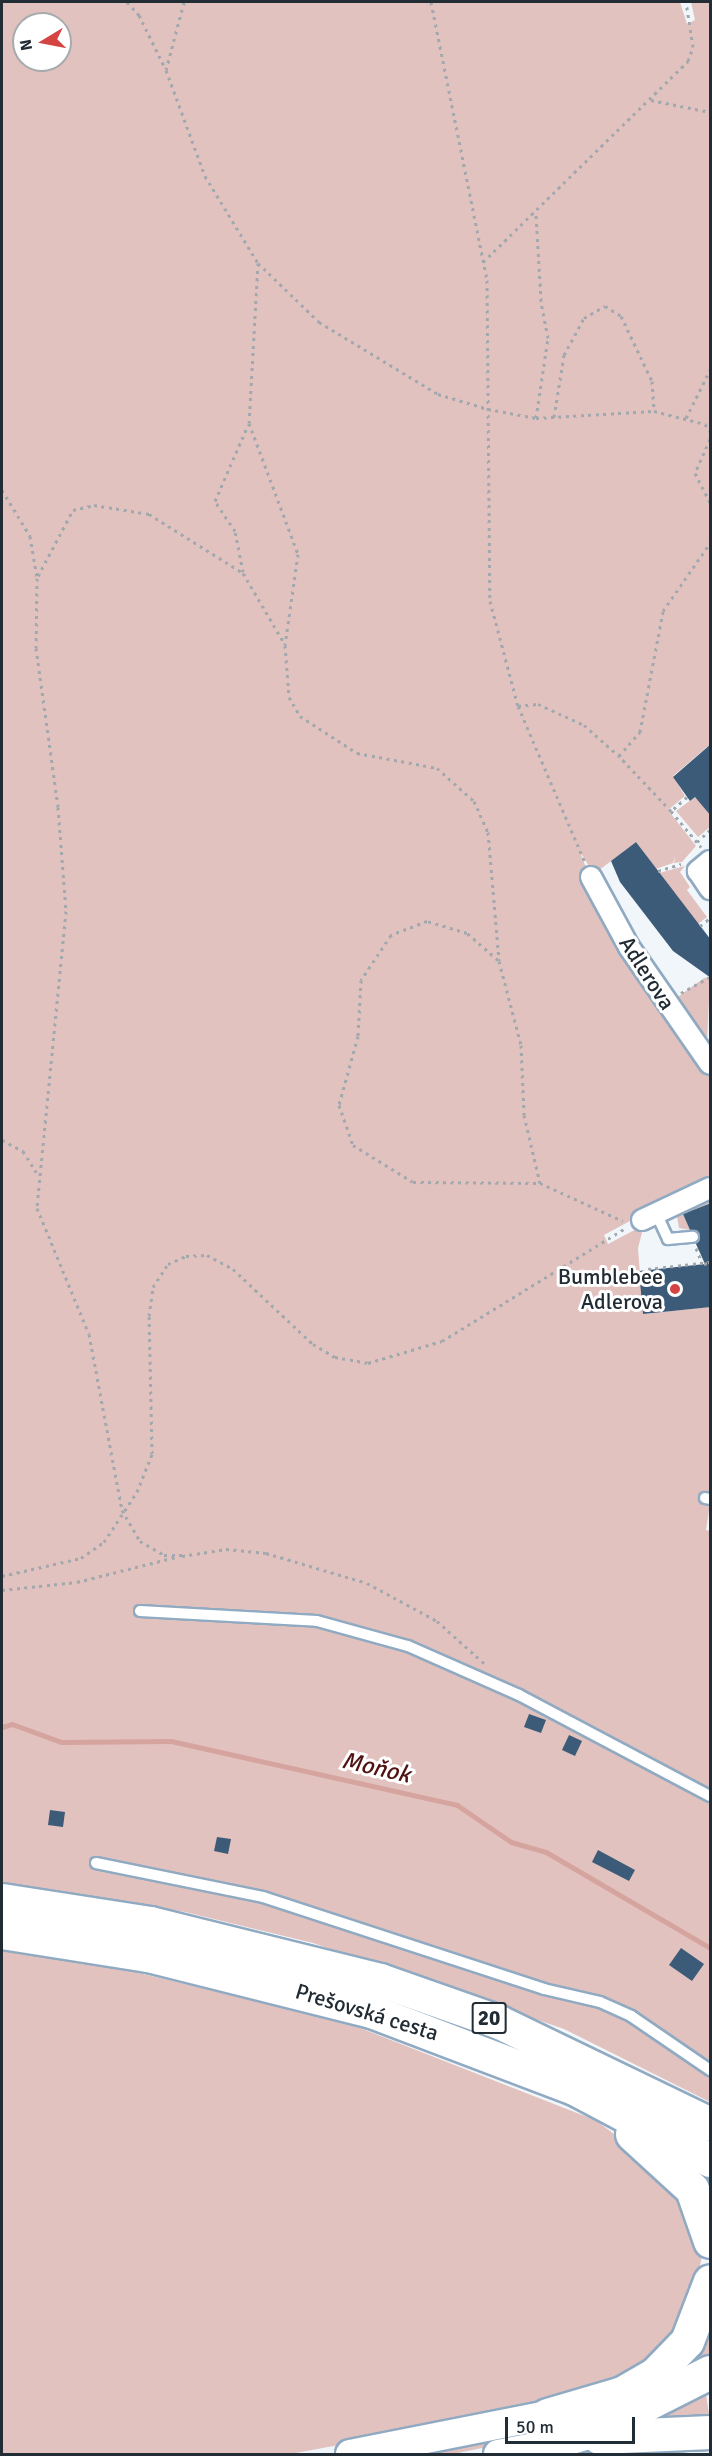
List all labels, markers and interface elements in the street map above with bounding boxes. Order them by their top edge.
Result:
north arrow [12,12,72,72]
text: N [15,38,37,52]
street label: Adlerova [614,931,680,1015]
place label: Bumblebee Adlerova [558,1263,663,1314]
marker: Bumblebee Adlerova [668,1282,682,1296]
water label: Moňok [339,1746,413,1790]
street label: Prešovská cesta [292,1978,442,2046]
road number: 20 [471,2000,507,2036]
scale bar [508,2405,638,2443]
text: 50 m [516,2416,554,2438]

